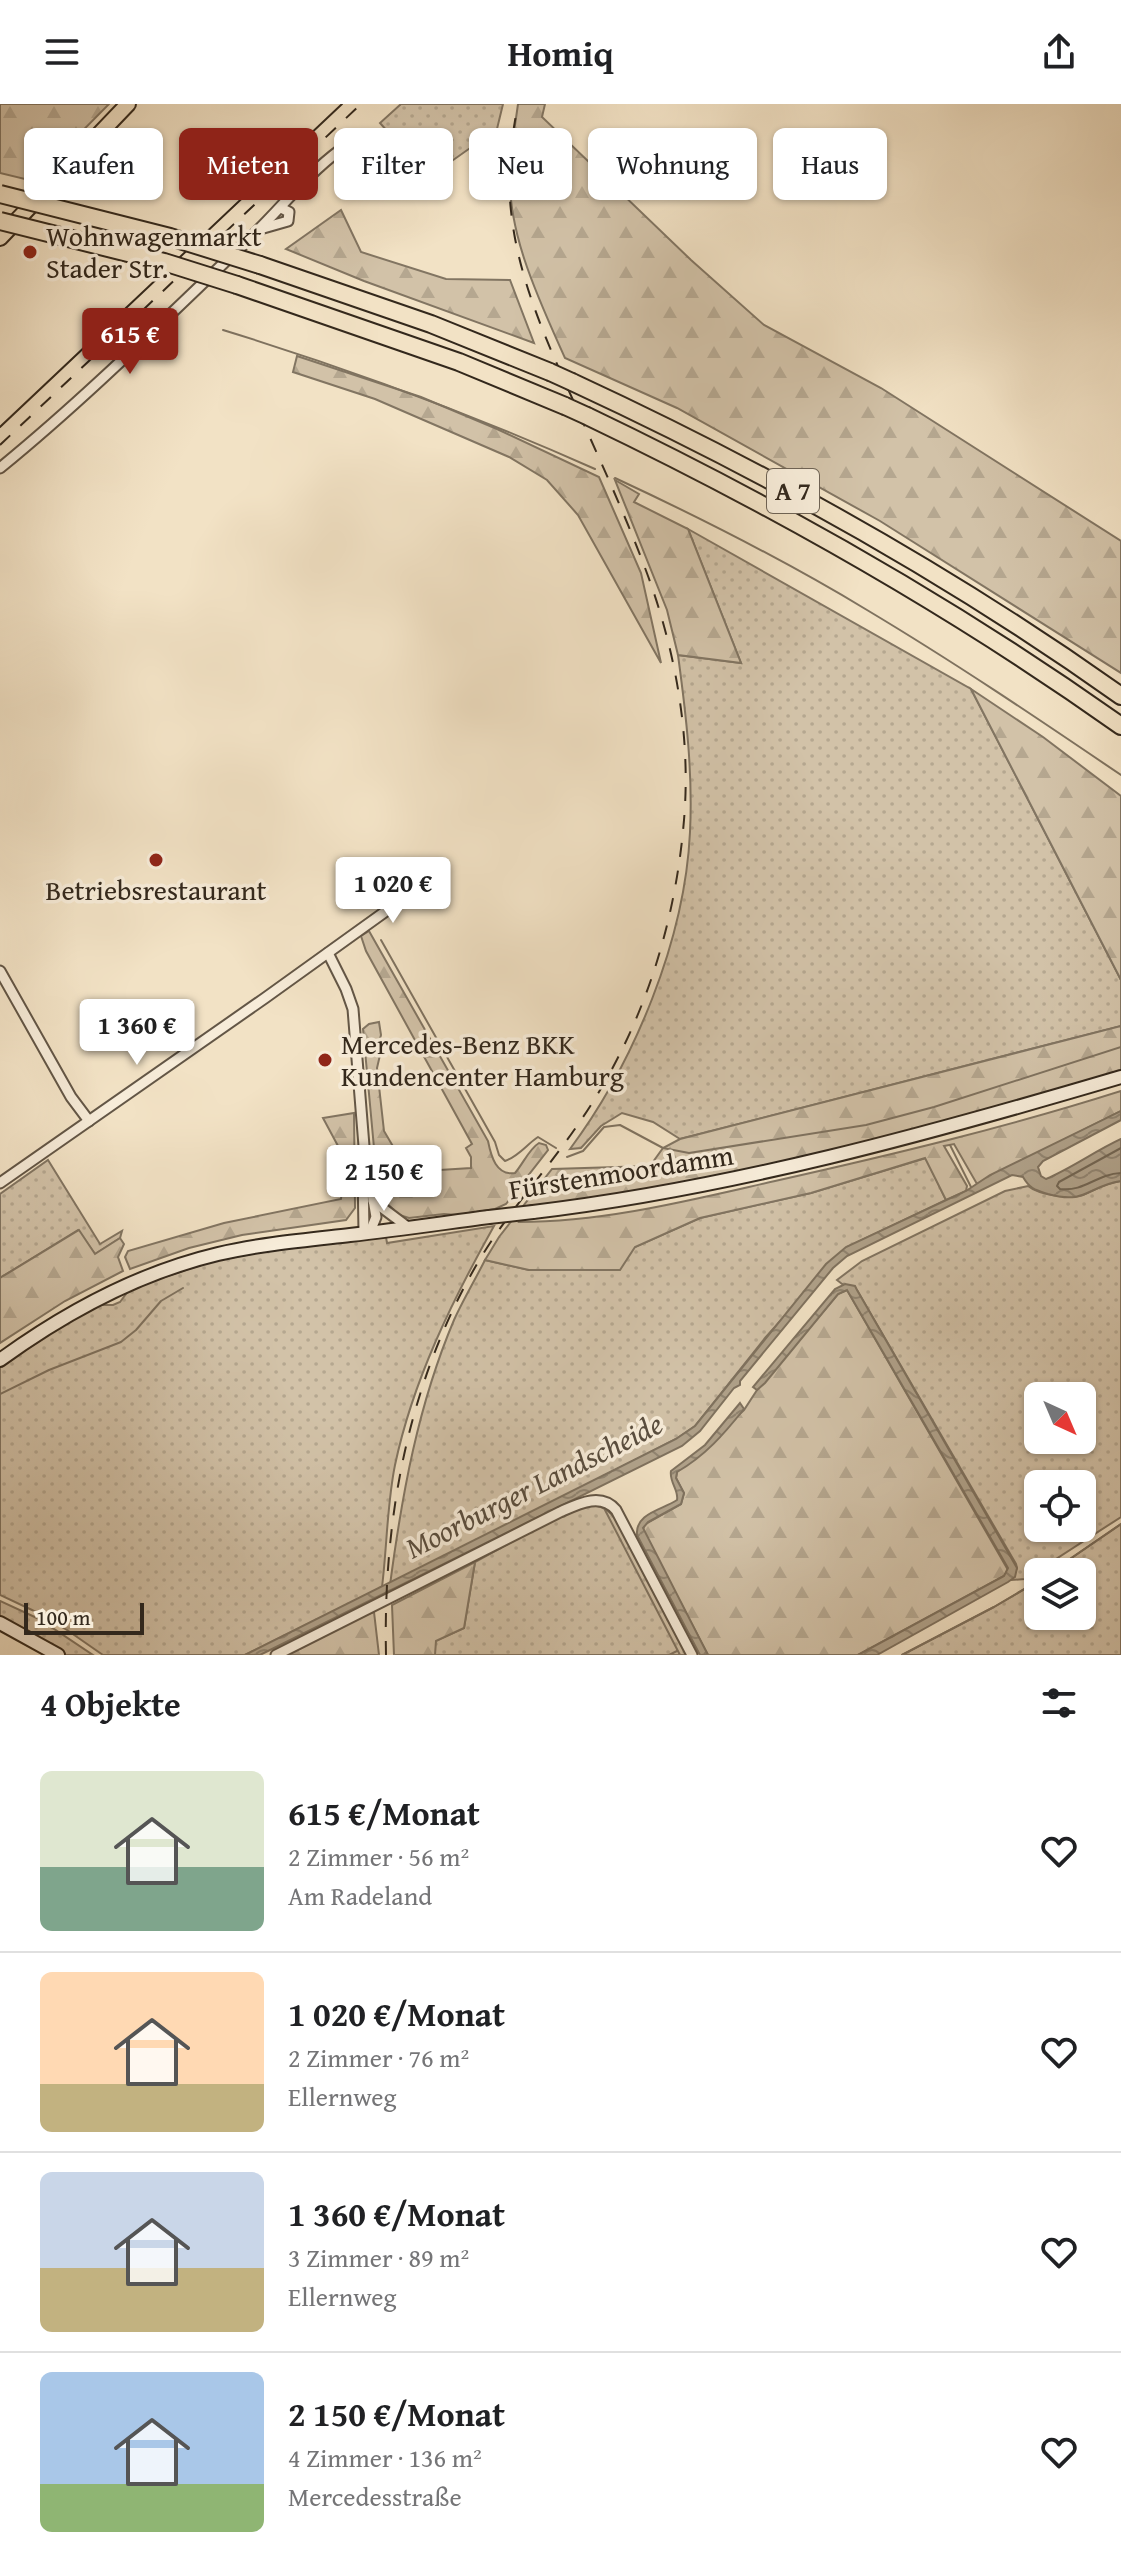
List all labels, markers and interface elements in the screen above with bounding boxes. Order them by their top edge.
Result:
text: Homiq [507,26,614,79]
icon: menu [40,30,84,74]
icon: share [1037,30,1081,74]
chip: Kaufen [24,128,163,200]
chip: Mieten [179,128,318,200]
chip: Filter [334,128,453,200]
chip: Neu [469,128,572,200]
chip: Wohnung [588,128,757,200]
chip: Haus [773,128,887,200]
place label: Wohnwagenmarkt Stader Str. [46,215,262,288]
marker: Wohnwagenmarkt Stader Str. [21,243,39,261]
pin: 615 € [74,308,186,376]
text: 615 € [100,314,160,353]
road number: A 7 [767,469,819,513]
marker: Betriebsrestaurant [147,851,165,869]
pin: 1 020 € [319,857,467,925]
text: 1 020 € [354,863,432,902]
place label: Betriebsrestaurant [46,869,267,910]
pin: 1 360 € [63,999,211,1067]
text: 1 360 € [98,1005,176,1044]
place label: Mercedes-Benz BKK Kundencenter Hamburg [341,1023,624,1096]
marker: Mercedes-Benz BKK Kundencenter Hamburg [316,1051,334,1069]
street label: Fürstenmoordamm [506,1133,736,1209]
pin: 2 150 € [310,1145,458,1213]
text: 2 150 € [345,1151,423,1190]
north arrow [1024,1382,1096,1454]
map controls [1024,1382,1096,1630]
water label: Moorburger Landscheide [397,1401,670,1569]
button: locate [1024,1470,1096,1542]
button: layers [1024,1558,1096,1630]
scale bar [24,1599,144,1635]
text: 100 m [36,1601,91,1633]
text: 4 Objekte [40,1679,181,1728]
icon: filters [1037,1681,1081,1725]
text: 615 €/Monat [288,1788,480,1837]
icon: home [104,1803,200,1899]
icon: heart [1037,1829,1081,1873]
text: 2 Zimmer · 56 m² [288,1837,469,1876]
text: Am Radeland [288,1876,432,1915]
text: 1 020 €/Monat [288,1989,505,2038]
icon: home [104,2004,200,2100]
icon: heart [1037,2030,1081,2074]
text: 2 Zimmer · 76 m² [288,2038,469,2077]
text: Ellernweg [288,2077,396,2116]
text: 1 360 €/Monat [288,2189,505,2238]
icon: home [104,2204,200,2300]
icon: heart [1037,2230,1081,2274]
text: 3 Zimmer · 89 m² [288,2238,469,2277]
text: Ellernweg [288,2277,396,2316]
text: 2 150 €/Monat [288,2389,505,2438]
icon: home [104,2404,200,2500]
icon: heart [1037,2430,1081,2474]
text: 4 Zimmer · 136 m² [288,2438,482,2477]
text: Mercedesstraße [288,2477,462,2516]

